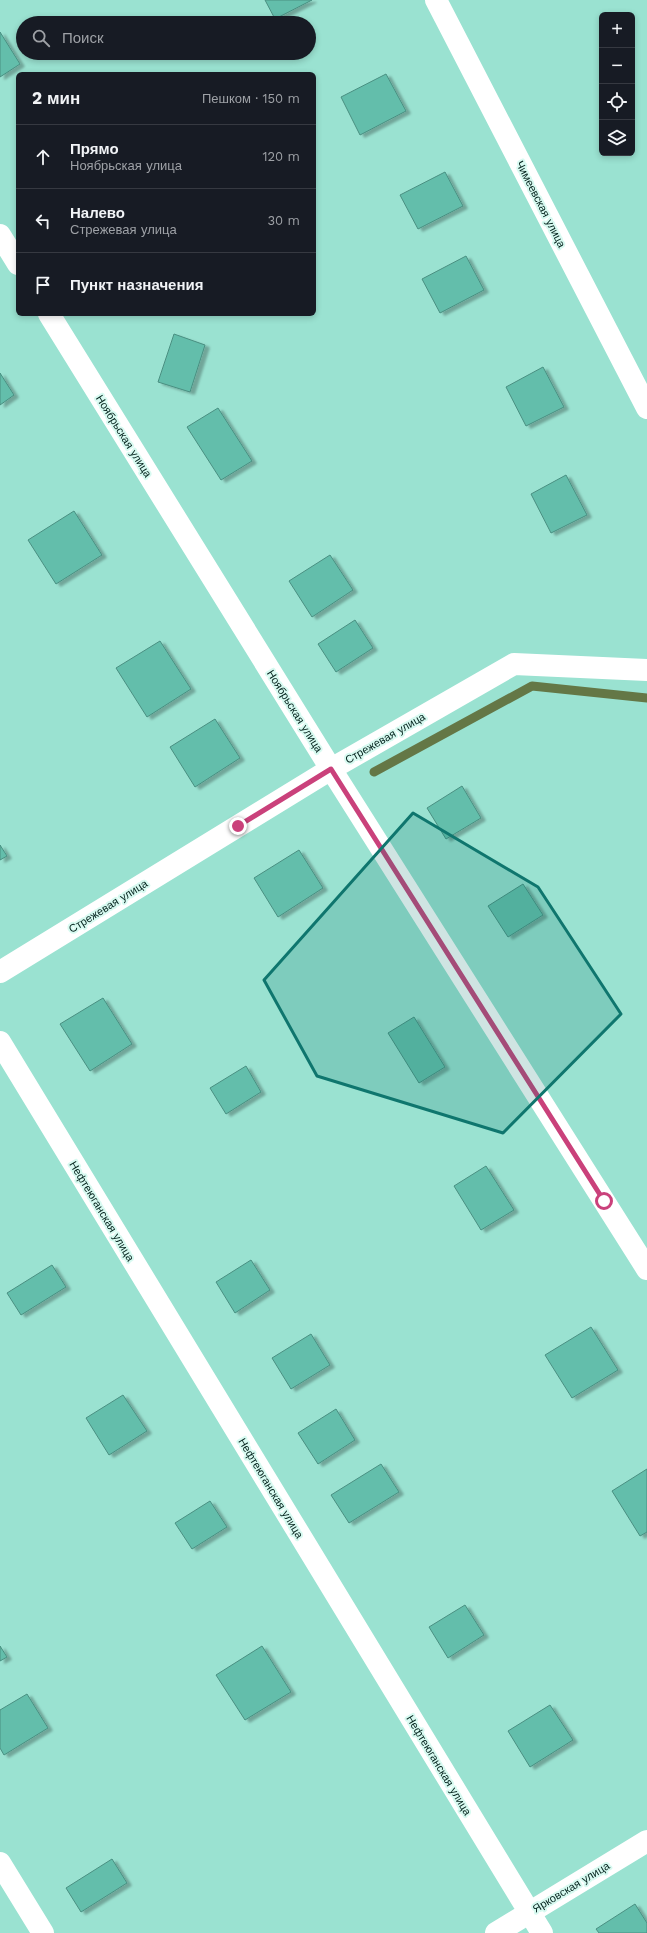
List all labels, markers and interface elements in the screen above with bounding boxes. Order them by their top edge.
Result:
map controls [599,12,635,156]
button: + [599,12,635,48]
search box [16,16,316,60]
icon: search [30,27,52,49]
text: Поиск [62,29,104,47]
button: − [599,48,635,84]
button: locate [599,84,635,120]
text: 2 мин [32,88,80,108]
text: Пешком · 150 m [202,91,300,106]
button: layers [599,120,635,156]
text: Прямо [70,140,119,158]
icon: ahead [32,146,54,168]
text: 120 m [262,149,300,164]
text: Ноябрьская улица [70,158,182,173]
street label: Чимеевская улица [513,159,568,251]
text: Налево [70,204,125,222]
icon: left [32,210,54,232]
text: 30 m [268,213,300,228]
text: Стрежевая улица [70,222,177,237]
icon: arrive [32,274,54,296]
text: Пункт назначения [70,276,203,294]
street label: Ноябрьская улица [93,393,155,481]
street label: Ноябрьская улица [264,668,326,756]
street label: Стрежевая улица [343,710,428,767]
route end [229,817,247,835]
street label: Стрежевая улица [67,877,151,936]
street label: Нефтеюганская улица [66,1159,137,1265]
route start [595,1192,613,1210]
street label: Нефтеюганская улица [235,1436,306,1542]
street label: Нефтеюганская улица [403,1713,474,1819]
street label: Ярковская улица [530,1859,613,1916]

